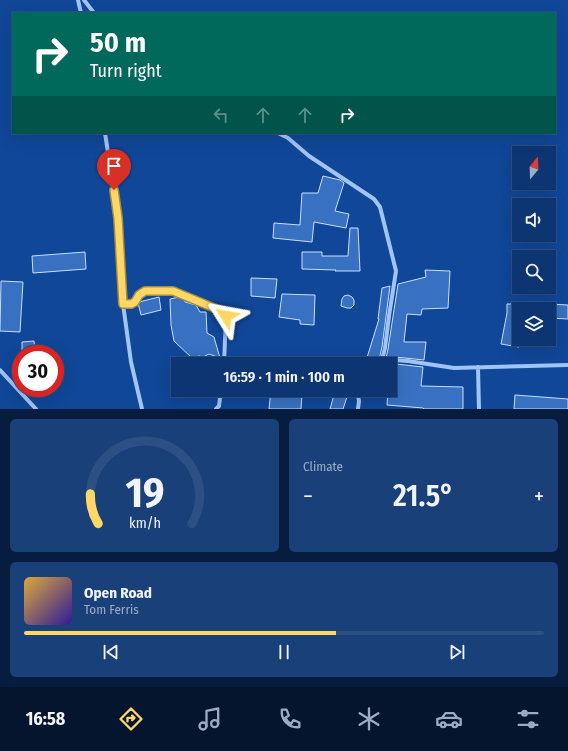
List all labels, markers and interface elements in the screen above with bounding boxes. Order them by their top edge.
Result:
text: 50 m [90,26,146,59]
icon: right [24,28,76,80]
text: Turn right [90,60,162,82]
icon: left [210,104,232,126]
icon: ahead [252,104,274,126]
icon: ahead [294,104,316,126]
icon: right [336,104,358,126]
north arrow [512,146,556,190]
map controls [512,146,556,346]
pin [97,149,131,190]
icon: arrive [103,155,125,177]
button: sound [512,198,556,242]
button: search [512,250,556,294]
position arrow [205,295,247,337]
button: layers [512,302,556,346]
speed limit sign: 30 [12,345,64,397]
text: 16:59 · 1 min · 100 m [223,368,345,386]
text: Climate [303,459,343,474]
text: 19 [125,467,164,517]
text: 21.5° [393,478,454,514]
text: − [303,483,313,510]
text: + [534,483,544,510]
text: km/h [129,514,160,531]
text: Open Road [84,584,152,602]
text: Tom Ferris [84,602,139,617]
icon: previous [100,641,122,663]
icon: pause [273,641,295,663]
icon: next [446,641,468,663]
icon: directions [117,705,145,733]
icon: music [196,705,224,733]
icon: phone [276,705,304,733]
icon: climate [355,705,383,733]
icon: car [435,705,463,733]
icon: filters [514,705,542,733]
text: 16:58 [26,708,65,730]

